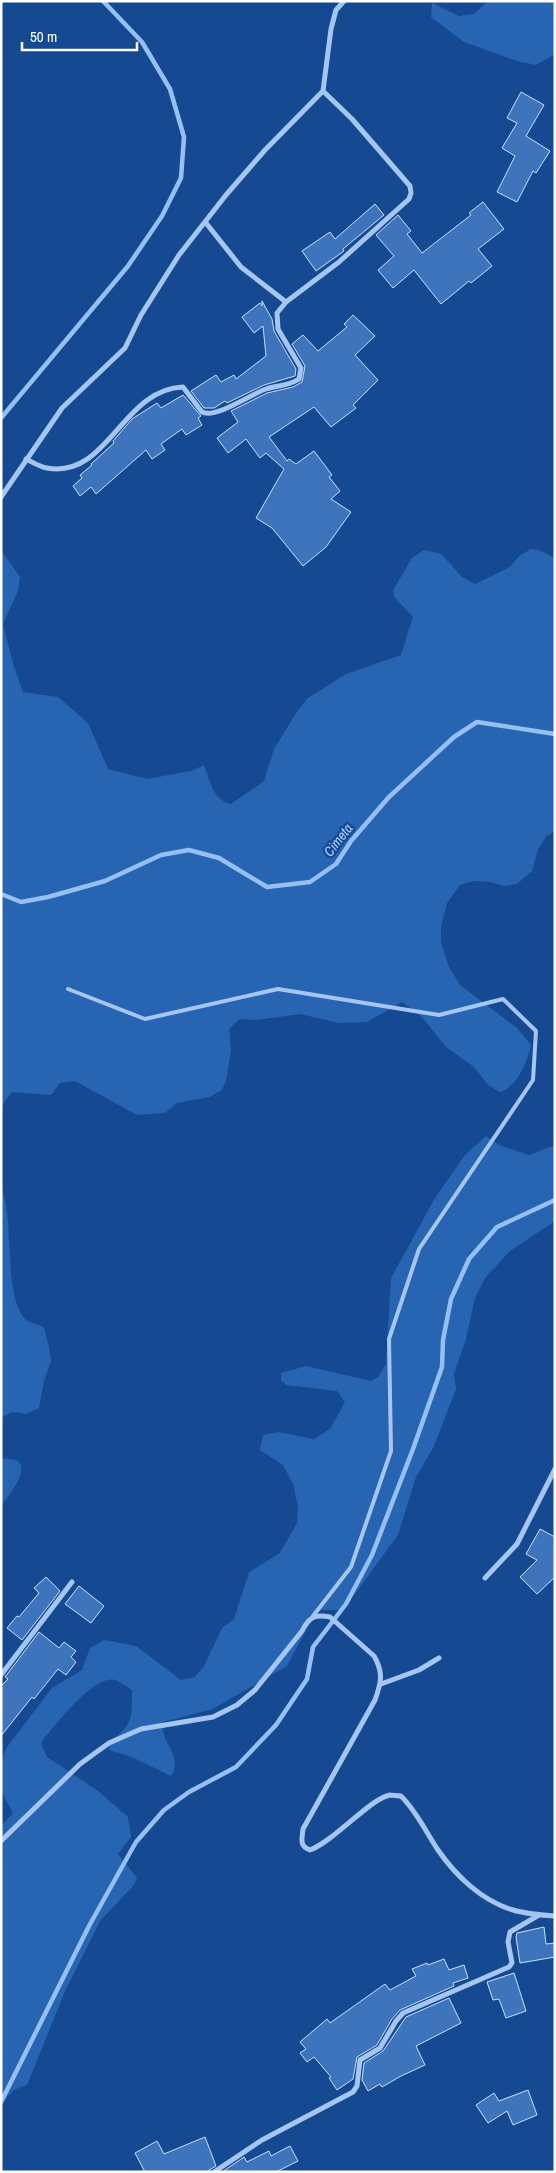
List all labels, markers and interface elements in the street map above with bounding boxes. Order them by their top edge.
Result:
scale bar [22,20,138,52]
text: 50 m [30,26,57,47]
water label: Cimeta [320,820,356,860]

